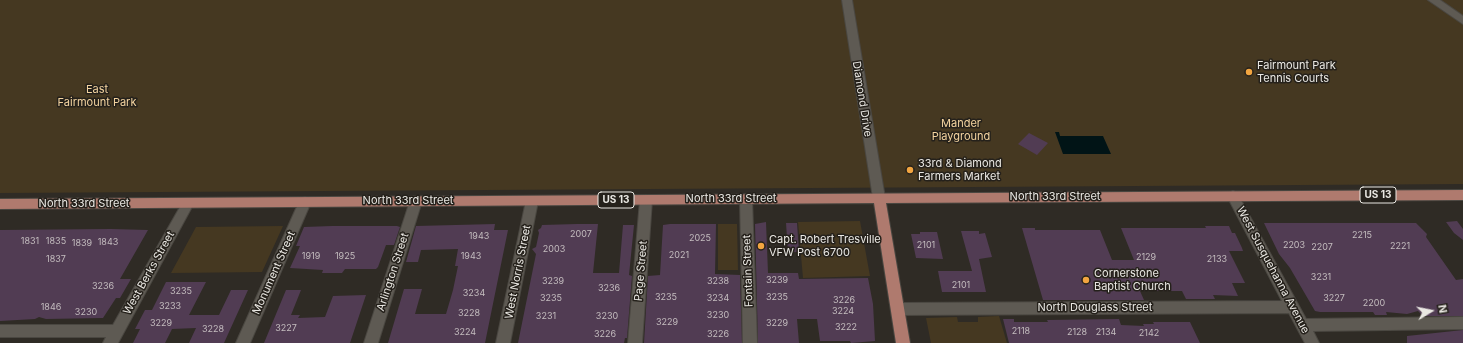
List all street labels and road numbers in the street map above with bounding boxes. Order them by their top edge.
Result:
street label: Diamond Drive [849,60,875,138]
road number: US 13 [1360,187,1396,203]
street label: North 33rd Street [1010,190,1100,204]
road number: US 13 [598,192,634,208]
street label: North 33rd Street [686,192,776,206]
street label: North 33rd Street [363,194,453,208]
street label: North 33rd Street [39,197,129,211]
street label: West Susquehanna Avenue [1234,204,1312,336]
street label: West Norris Street [502,224,534,320]
street label: West Berks Street [121,229,177,317]
street label: Monument Street [250,229,298,317]
street label: Arlington Street [374,231,412,313]
street label: Fontain Street [740,235,756,307]
street label: Page Street [632,240,650,302]
street label: North Douglass Street [1038,301,1152,315]

